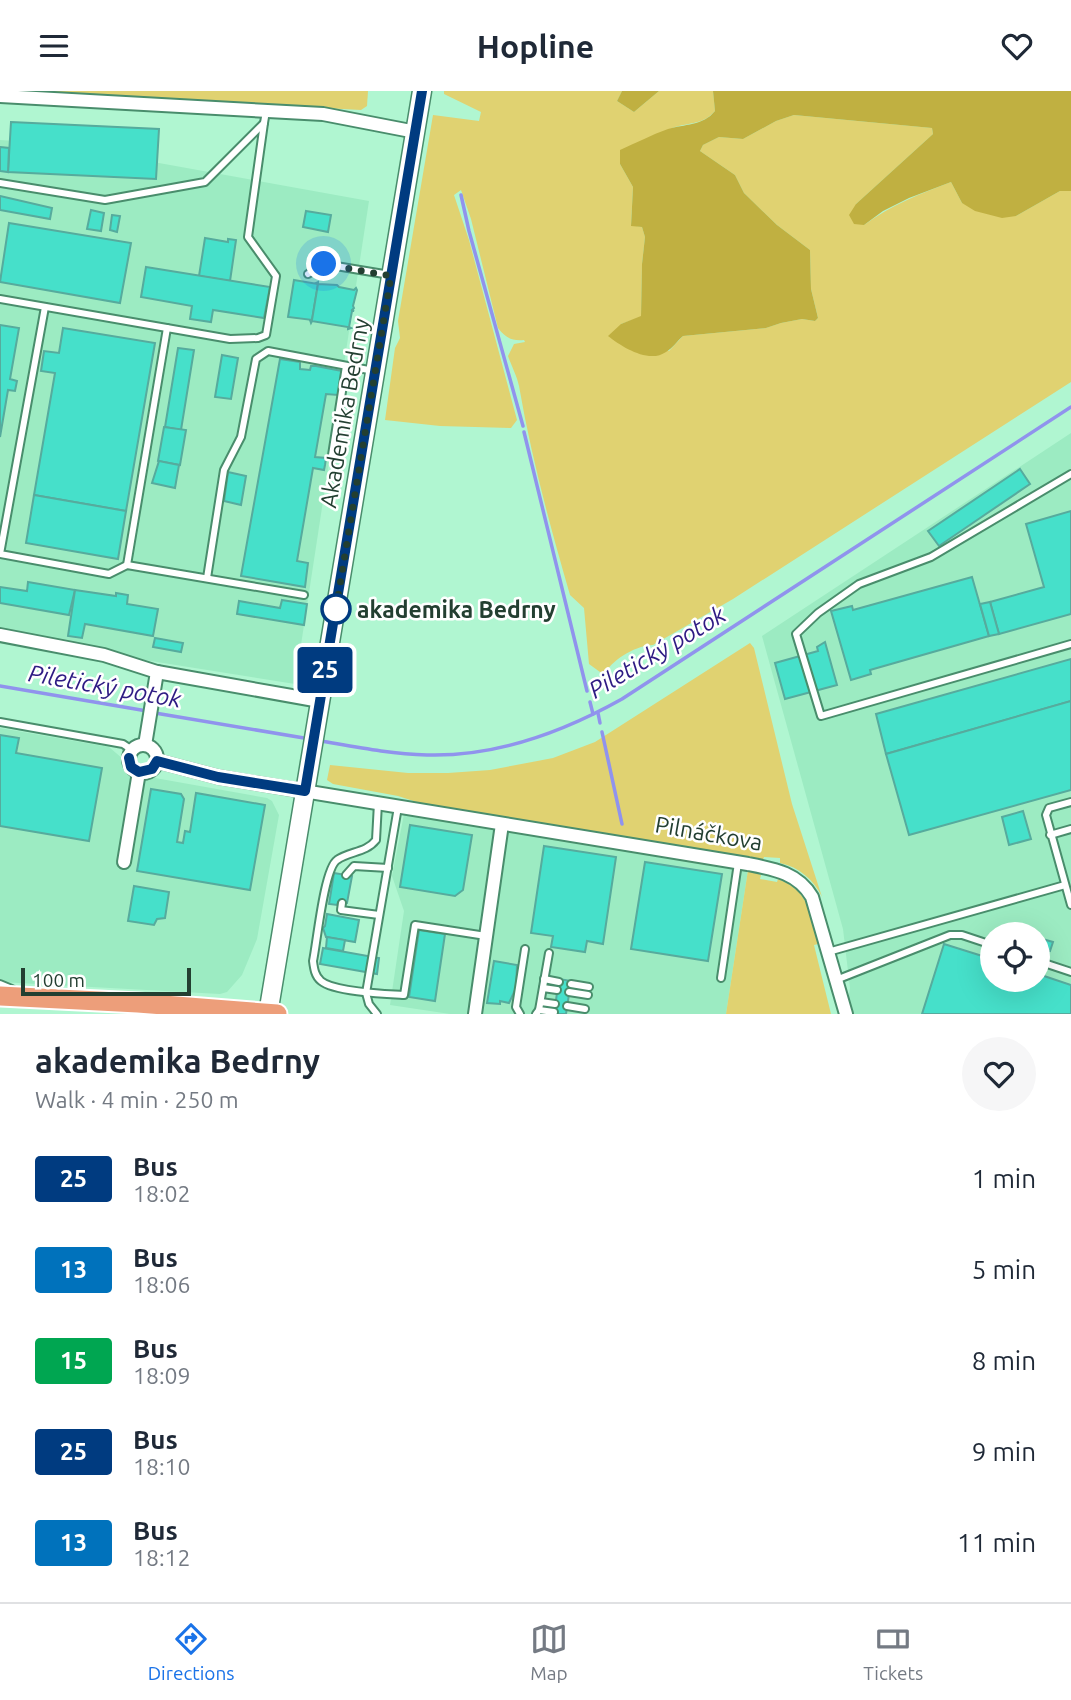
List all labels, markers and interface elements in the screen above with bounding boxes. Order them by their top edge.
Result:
icon: menu [35,27,73,65]
icon: heart [998,27,1036,65]
text: Hopline [477,28,594,64]
your location [306,246,341,281]
street label: Akademika Bedrny [315,316,373,510]
marker: akademika Bedrny [321,594,351,624]
place label: akademika Bedrny [357,597,556,622]
water label: Piletický potok [584,600,731,703]
line badge: 25 [294,647,356,693]
text: 25 [311,656,339,683]
water label: Piletický potok [26,659,184,713]
street label: Pilnáčkova [653,811,765,855]
map controls [980,922,1050,992]
button: locate [980,922,1050,992]
scale bar [21,965,191,997]
text: 100 m [32,969,85,991]
button: heart [962,1037,1036,1111]
text: akademika Bedrny [35,1042,320,1079]
text: Walk · 4 min · 250 m [35,1087,239,1112]
text: Bus [133,1152,178,1181]
text: 1 min [972,1164,1036,1193]
text: 25 [60,1165,87,1192]
text: 18:02 [133,1181,191,1206]
text: Bus [133,1243,178,1272]
text: 5 min [972,1255,1036,1284]
text: 13 [60,1256,87,1283]
text: 18:06 [133,1272,191,1297]
text: Bus [133,1334,178,1363]
text: 8 min [972,1346,1036,1375]
text: 15 [60,1347,87,1374]
text: 18:09 [133,1363,191,1388]
text: Bus [133,1425,178,1454]
text: 9 min [972,1437,1036,1466]
text: 25 [60,1438,87,1465]
text: 18:10 [133,1454,191,1479]
text: Bus [133,1516,178,1545]
text: 11 min [957,1528,1036,1557]
text: 13 [60,1529,87,1556]
text: 18:12 [133,1545,191,1570]
tab: Directions [148,1620,235,1684]
tab: Map [530,1620,568,1684]
tab: Tickets [863,1620,923,1684]

